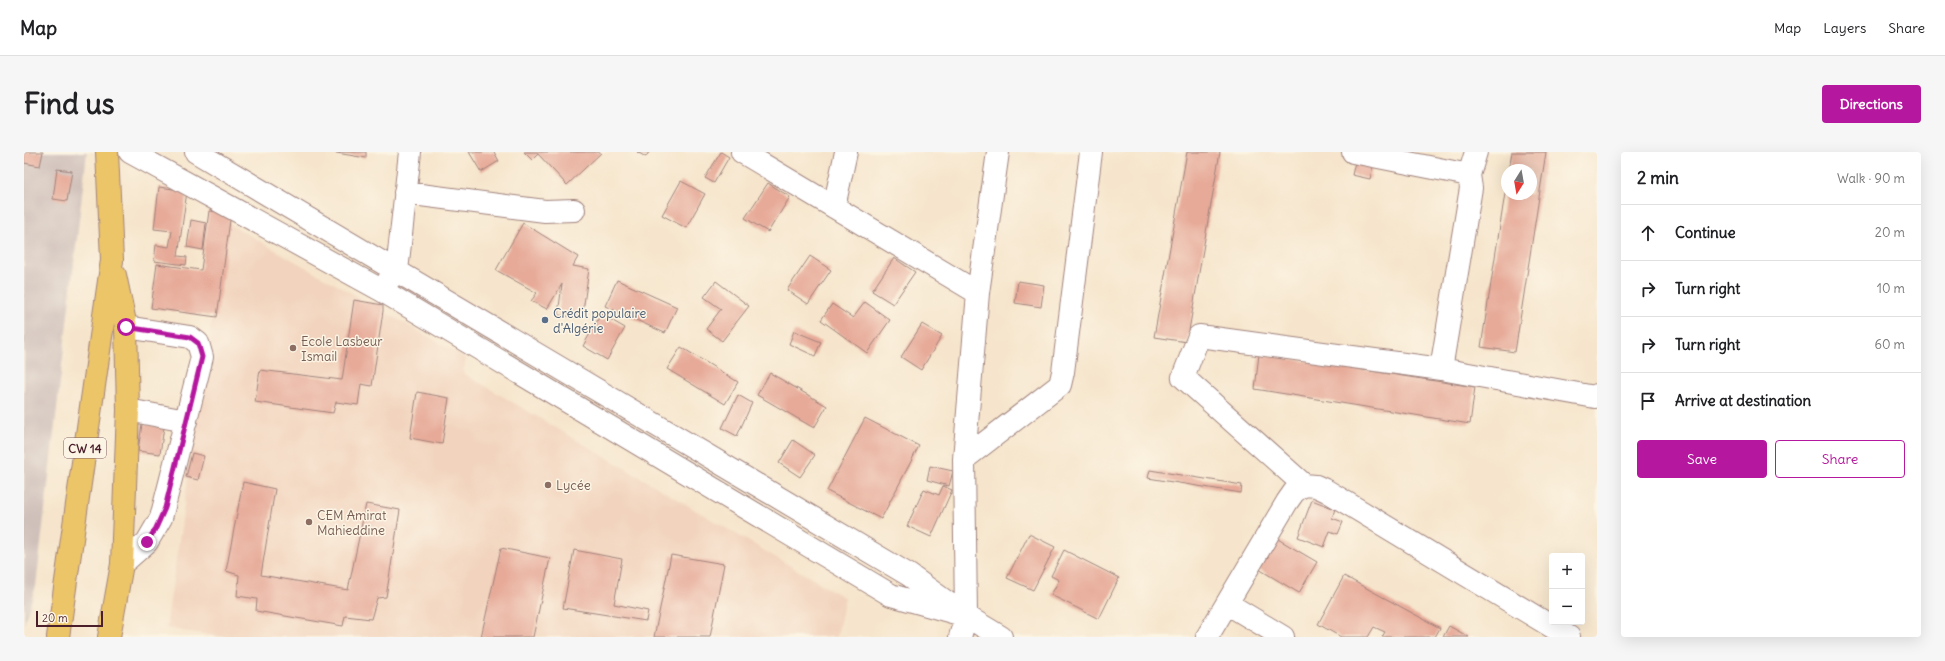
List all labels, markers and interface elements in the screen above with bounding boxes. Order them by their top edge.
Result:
text: Map [20,16,57,40]
text: Map [1774,19,1801,37]
text: Layers [1823,19,1866,37]
text: Share [1888,19,1925,37]
button: Directions [1822,85,1921,123]
text: Find us [24,86,115,122]
north arrow [1501,164,1537,200]
text: 2 min [1637,167,1679,189]
text: Walk · 90 m [1837,170,1905,187]
icon: ahead [1637,222,1659,244]
text: Continue [1675,223,1736,242]
text: 20 m [1875,224,1905,241]
icon: right [1637,278,1659,300]
text: Turn right [1675,279,1740,298]
text: 10 m [1877,280,1905,297]
place label: Crédit populaire d'Algérie [553,305,646,337]
marker: Crédit populaire d'Algérie [540,315,550,325]
route start [117,318,135,336]
place label: Ecole Lasbeur Ismail [301,333,383,365]
icon: right [1637,334,1659,356]
text: Turn right [1675,335,1740,354]
text: 60 m [1874,336,1905,353]
marker: Ecole Lasbeur Ismail [288,343,298,353]
icon: arrive [1637,390,1659,412]
text: Arrive at destination [1675,391,1811,410]
road number: CW 14 [64,438,106,458]
button: Save [1637,440,1767,478]
button: Share [1775,440,1905,478]
place label: Lycée [556,477,591,494]
marker: Lycée [543,480,553,490]
place label: CEM Amirat Mahieddine [317,507,387,539]
marker: CEM Amirat Mahieddine [304,517,314,527]
route end [138,533,156,551]
map controls [1549,553,1585,625]
button: + [1549,553,1585,589]
button: − [1549,589,1585,625]
scale bar [36,609,103,628]
text: 20 m [42,611,68,625]

